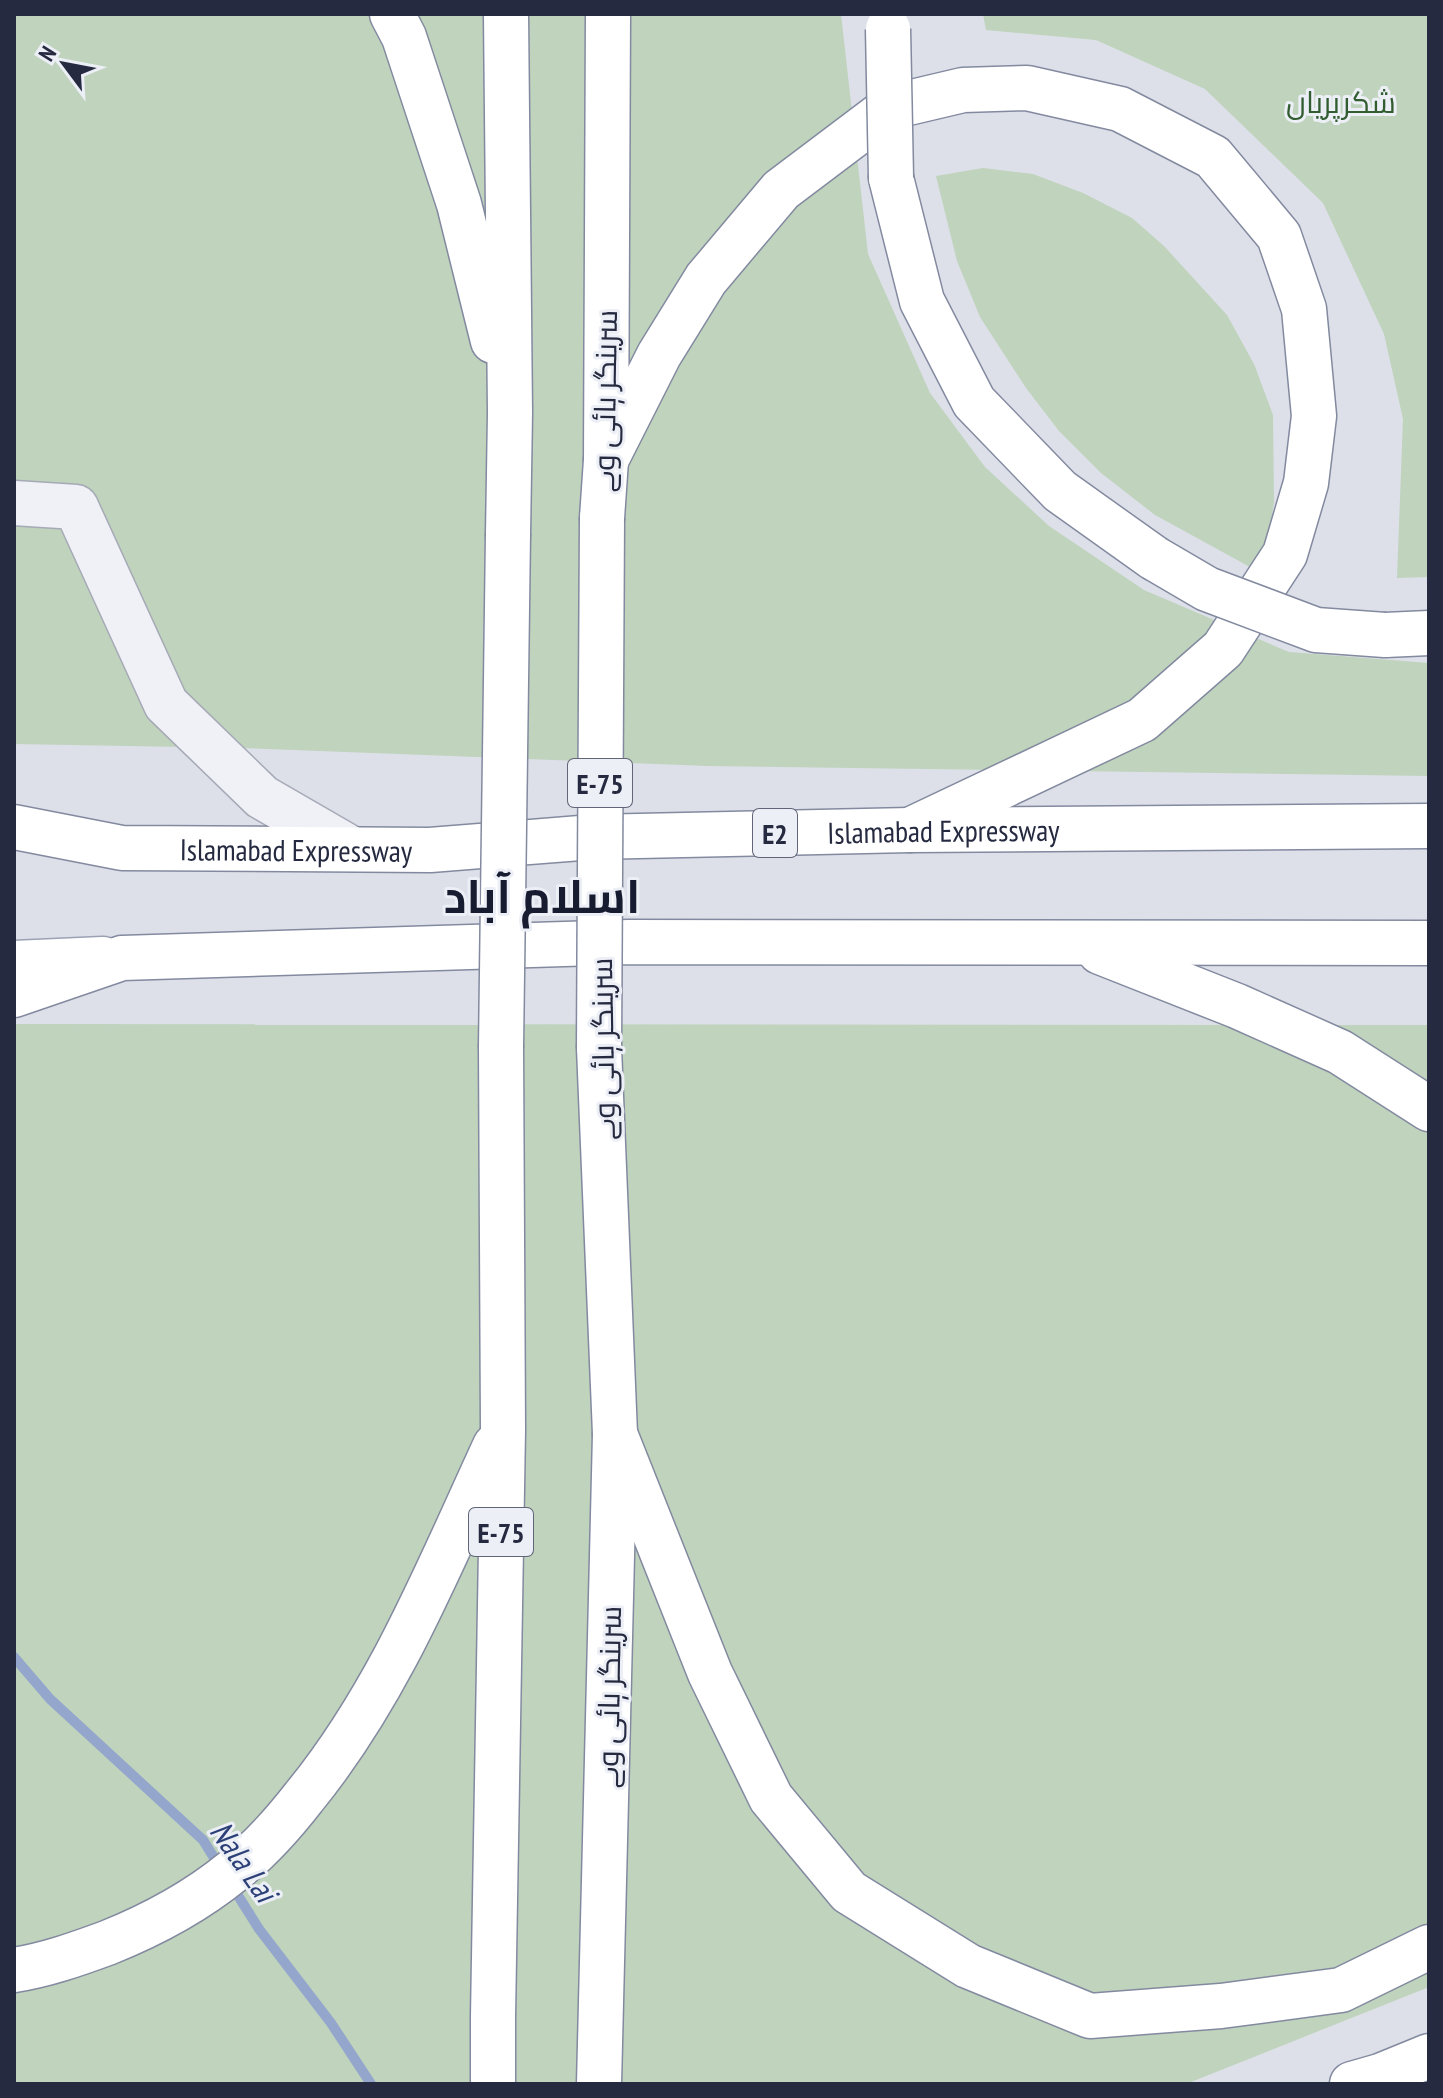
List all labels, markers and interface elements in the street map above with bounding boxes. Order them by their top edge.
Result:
north arrow [24,24,104,104]
text: N [32,41,62,66]
park label: شکرپریاں [1286,82,1396,122]
street label: سرینگر ہائی وے [583,309,626,493]
road number: E-75 [568,759,632,807]
road number: E2 [753,809,797,857]
street label: Islamabad Expressway [827,809,1060,851]
street label: Islamabad Expressway [180,829,413,869]
district label: اسلام آباد [444,866,640,929]
street label: سرینگر ہائی وے [581,957,624,1141]
road number: E-75 [469,1508,533,1556]
street label: سرینگر ہائی وے [587,1605,630,1789]
water label: Nala Lai [201,1812,289,1913]

